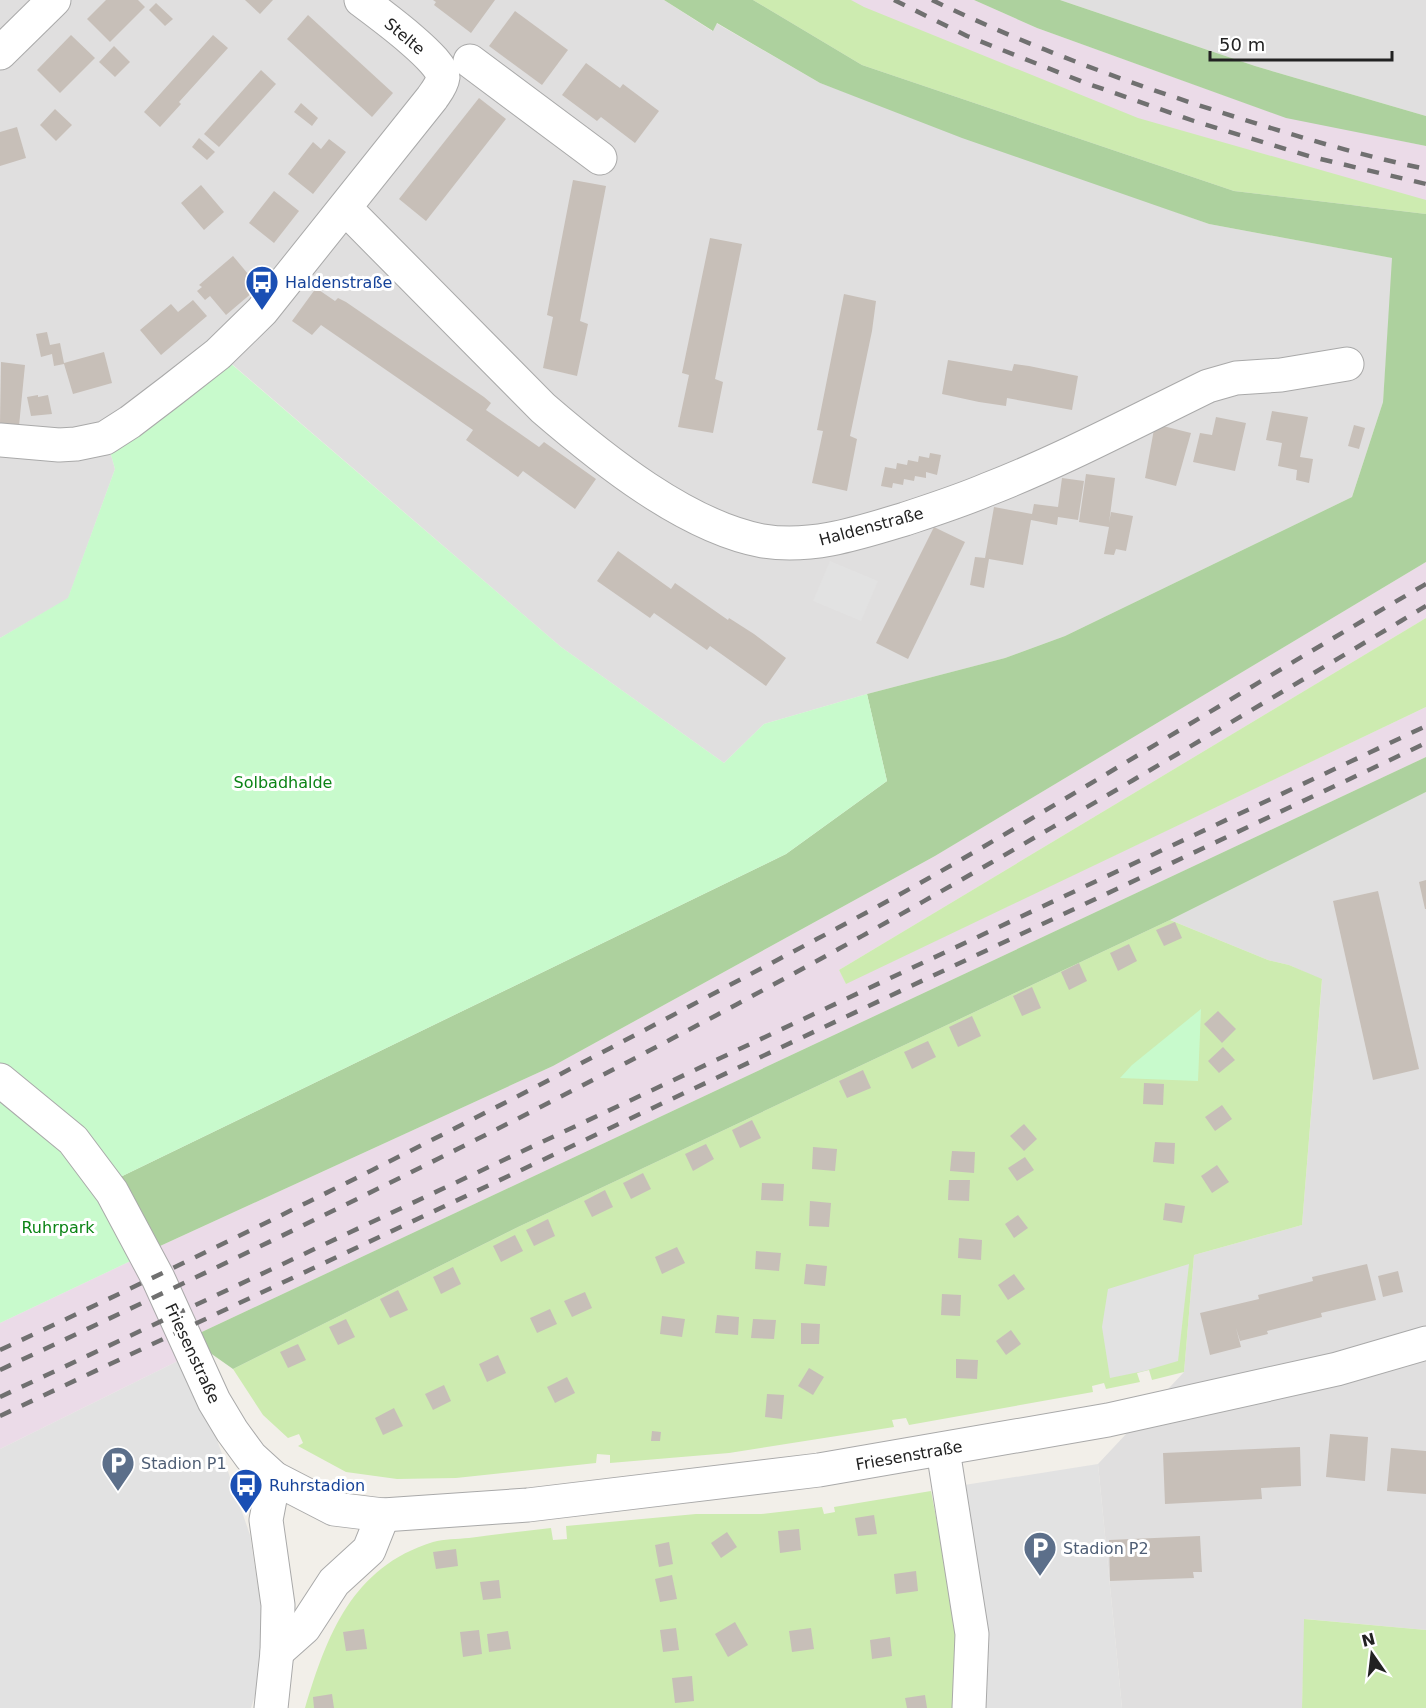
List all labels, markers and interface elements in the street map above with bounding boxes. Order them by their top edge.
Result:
street label: Stelte [381,14,429,59]
scale bar [1210,24,1392,62]
text: 50 m [1219,34,1265,55]
bus stop icon: Haldenstraße [244,264,280,311]
place label: Haldenstraße [285,273,392,292]
street label: Haldenstraße [817,503,925,550]
park label: Solbadhalde [234,773,332,792]
park label: Ruhrpark [21,1218,95,1237]
street label: Friesenstraße [161,1300,224,1406]
street label: Friesenstraße [854,1437,964,1474]
parking icon: Stadion P1 [100,1445,136,1492]
place label: Stadion P1 [141,1454,227,1473]
bus stop icon: Ruhrstadion [228,1467,264,1514]
place label: Ruhrstadion [269,1476,365,1495]
parking icon: Stadion P2 [1022,1530,1058,1577]
place label: Stadion P2 [1063,1539,1149,1558]
north arrow [1342,1624,1402,1684]
text: N [1360,1629,1377,1651]

